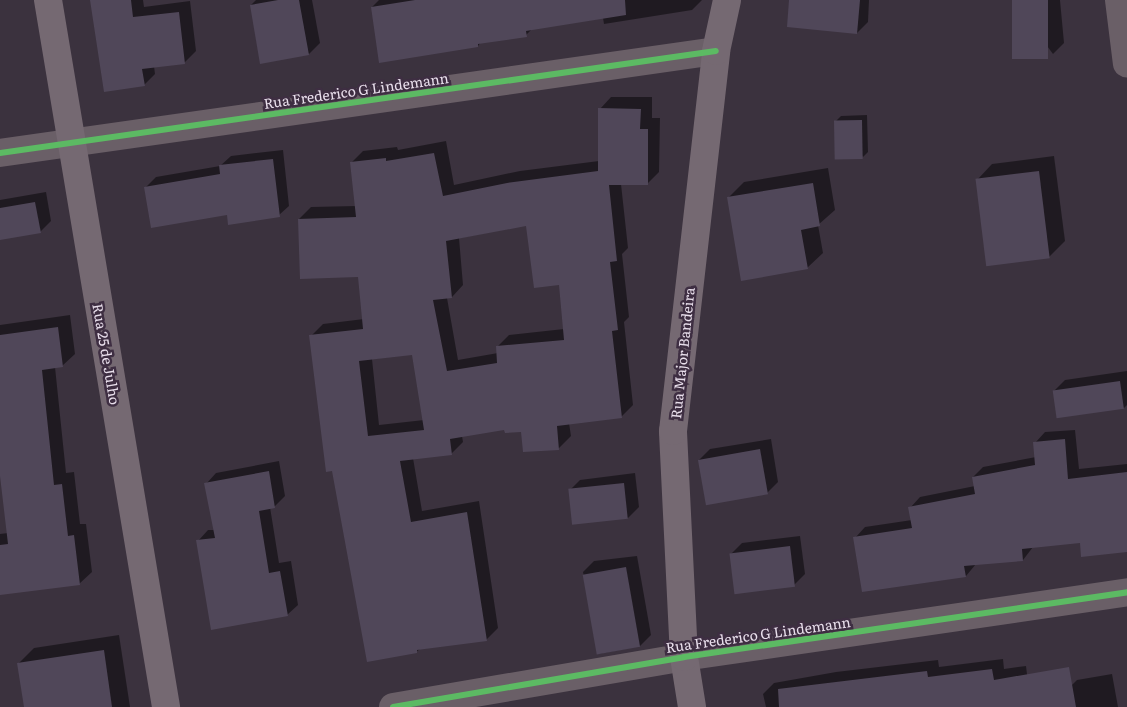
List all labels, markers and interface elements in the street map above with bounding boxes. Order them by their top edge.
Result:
street label: Rua Frederico G Lindemann [262,69,450,111]
street label: Rua Major Bandeira [667,286,697,420]
street label: Rua 25 de Julho [90,302,124,406]
street label: Rua Frederico G Lindemann [664,613,852,655]

